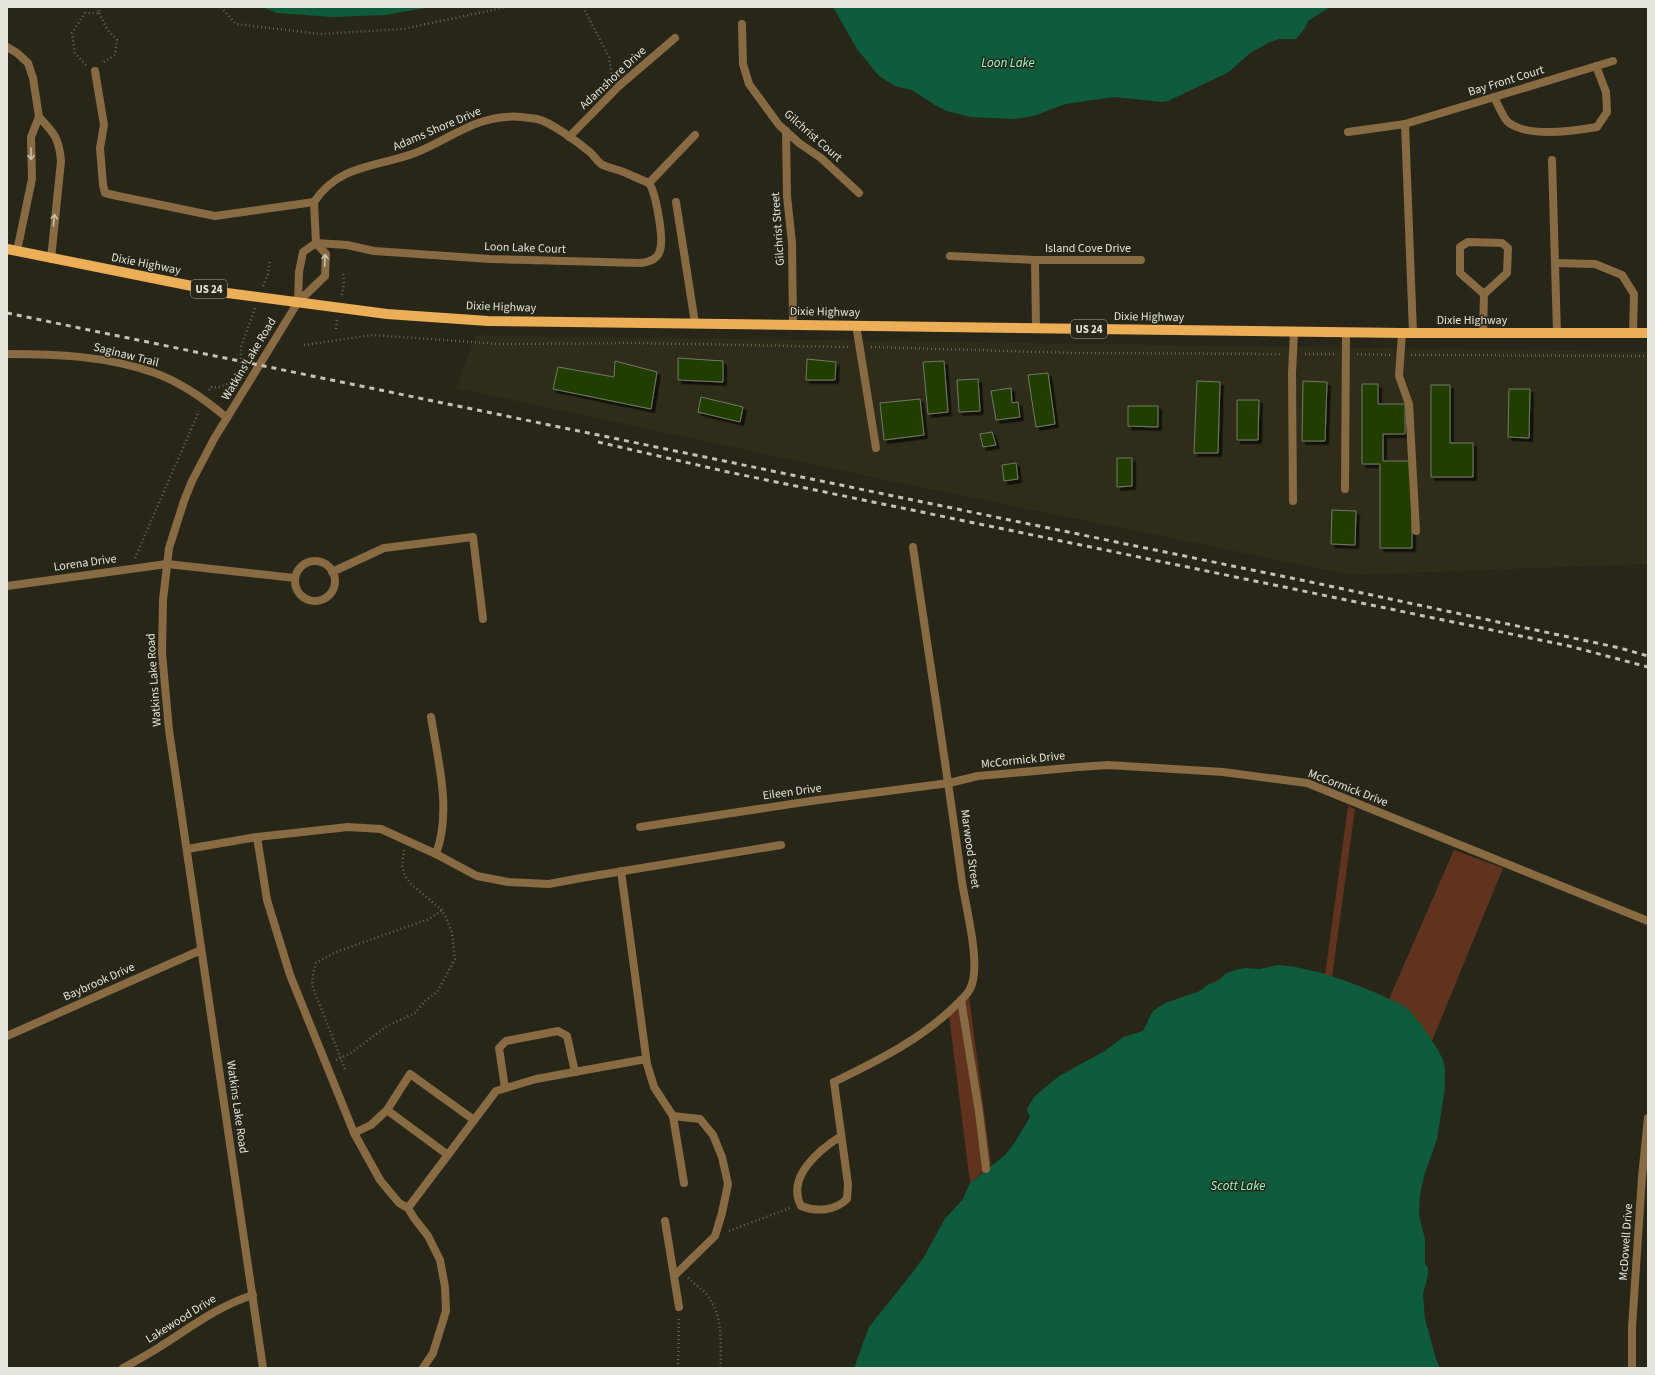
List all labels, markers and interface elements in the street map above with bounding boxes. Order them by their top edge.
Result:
street label: Adamshore Drive [576,43,650,113]
water label: Loon Lake [981,54,1035,72]
street label: Bay Front Court [1466,61,1546,101]
street label: Adams Shore Drive [390,103,484,155]
street label: Gilchrist Court [780,106,846,166]
one-way arrow [27,147,35,160]
street label: Gilchrist Street [767,192,789,266]
one-way arrow [51,214,58,227]
street label: Loon Lake Court [484,238,566,258]
street label: Island Cove Drive [1045,240,1131,257]
street label: Dixie Highway [110,249,183,279]
one-way arrow [322,254,329,267]
road number: US 24 [191,280,227,298]
street label: Dixie Highway [465,297,537,317]
street label: Dixie Highway [790,303,861,321]
street label: Dixie Highway [1114,308,1185,326]
street label: Dixie Highway [1437,312,1508,329]
street label: Watkins Lake Road [218,314,280,404]
road number: US 24 [1071,320,1107,338]
street label: Saginaw Trail [91,339,161,371]
street label: Lorena Drive [53,550,118,576]
street label: Watkins Lake Road [142,633,166,727]
street label: McCormick Drive [980,747,1066,773]
street label: McCormick Drive [1306,765,1391,811]
street label: Eileen Drive [761,779,823,805]
street label: Marwood Street [956,808,984,890]
street label: Baybrook Drive [60,959,138,1005]
street label: Watkins Lake Road [222,1059,252,1155]
water label: Scott Lake [1211,1177,1265,1195]
street label: McDowell Drive [1615,1203,1637,1281]
street label: Lakewood Drive [142,1290,220,1347]

